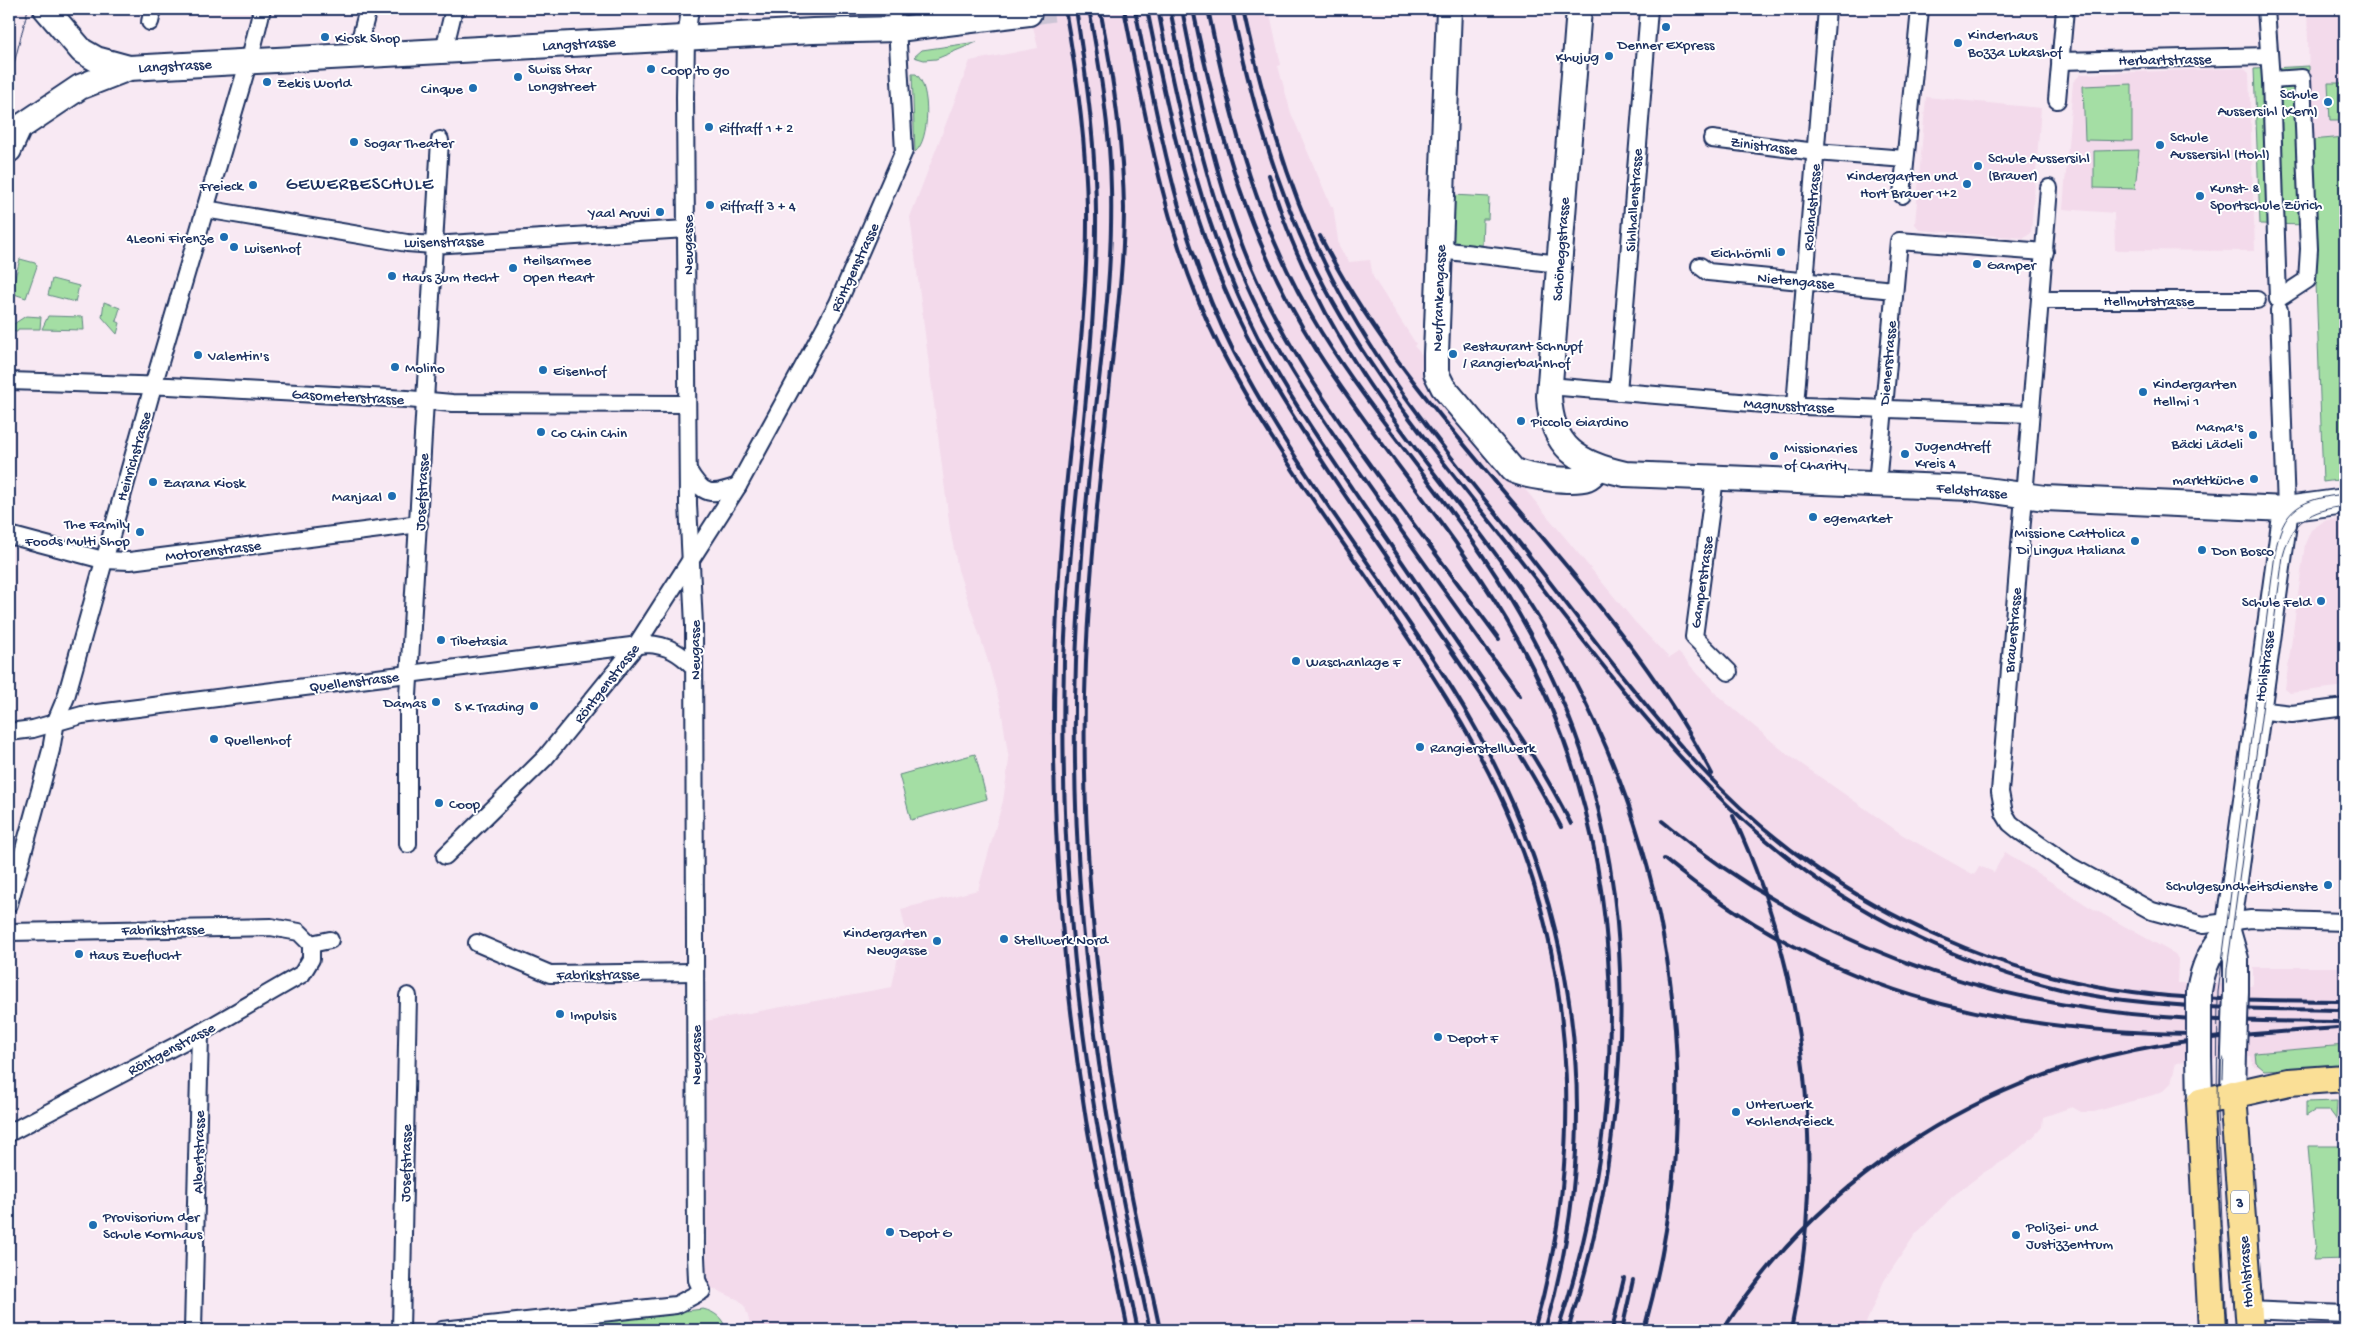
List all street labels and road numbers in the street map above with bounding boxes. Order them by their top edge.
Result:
street label: Langstrasse [542,34,617,56]
street label: Herbartstrasse [2118,51,2212,71]
street label: Langstrasse [138,56,213,78]
street label: Zinistrasse [1729,134,1799,160]
street label: Sihlhallenstrasse [1622,148,1648,252]
street label: Rolandstrasse [1800,163,1826,251]
street label: Schöneggstrasse [1549,196,1575,302]
street label: Neugasse [680,215,698,275]
street label: Röntgenstrasse [827,220,884,315]
street label: Luisenstrasse [404,233,485,253]
street label: Neufrankengasse [1429,244,1451,352]
street label: Nietengasse [1756,270,1835,294]
street label: Hellmutstrasse [2104,293,2195,311]
street label: Dienerstrasse [1876,320,1902,407]
street label: Gasometerstrasse [291,386,405,410]
street label: Magnusstrasse [1743,396,1835,418]
street label: Heinrichstrasse [114,409,156,503]
street label: Josefstrasse [412,453,434,531]
street label: Feldstrasse [1934,480,2009,504]
street label: Gamperstrasse [1688,535,1718,630]
street label: Motorenstrasse [164,537,262,567]
street label: Brauerstrasse [2001,587,2027,675]
street label: Neugasse [687,620,705,680]
street label: Hohlstrasse [2252,629,2280,703]
street label: Röntgenstrasse [571,641,644,728]
street label: Quellenstrasse [308,669,400,697]
street label: Fabrikstrasse [120,921,205,941]
street label: Fabrikstrasse [555,966,640,986]
street label: Röntgenstrasse [125,1019,219,1080]
street label: Neugasse [688,1025,706,1085]
street label: Albertstrasse [190,1110,210,1194]
street label: Josefstrasse [397,1124,417,1202]
road number: 3 [2231,1190,2249,1214]
street label: Hohlstrasse [2235,1235,2258,1308]

